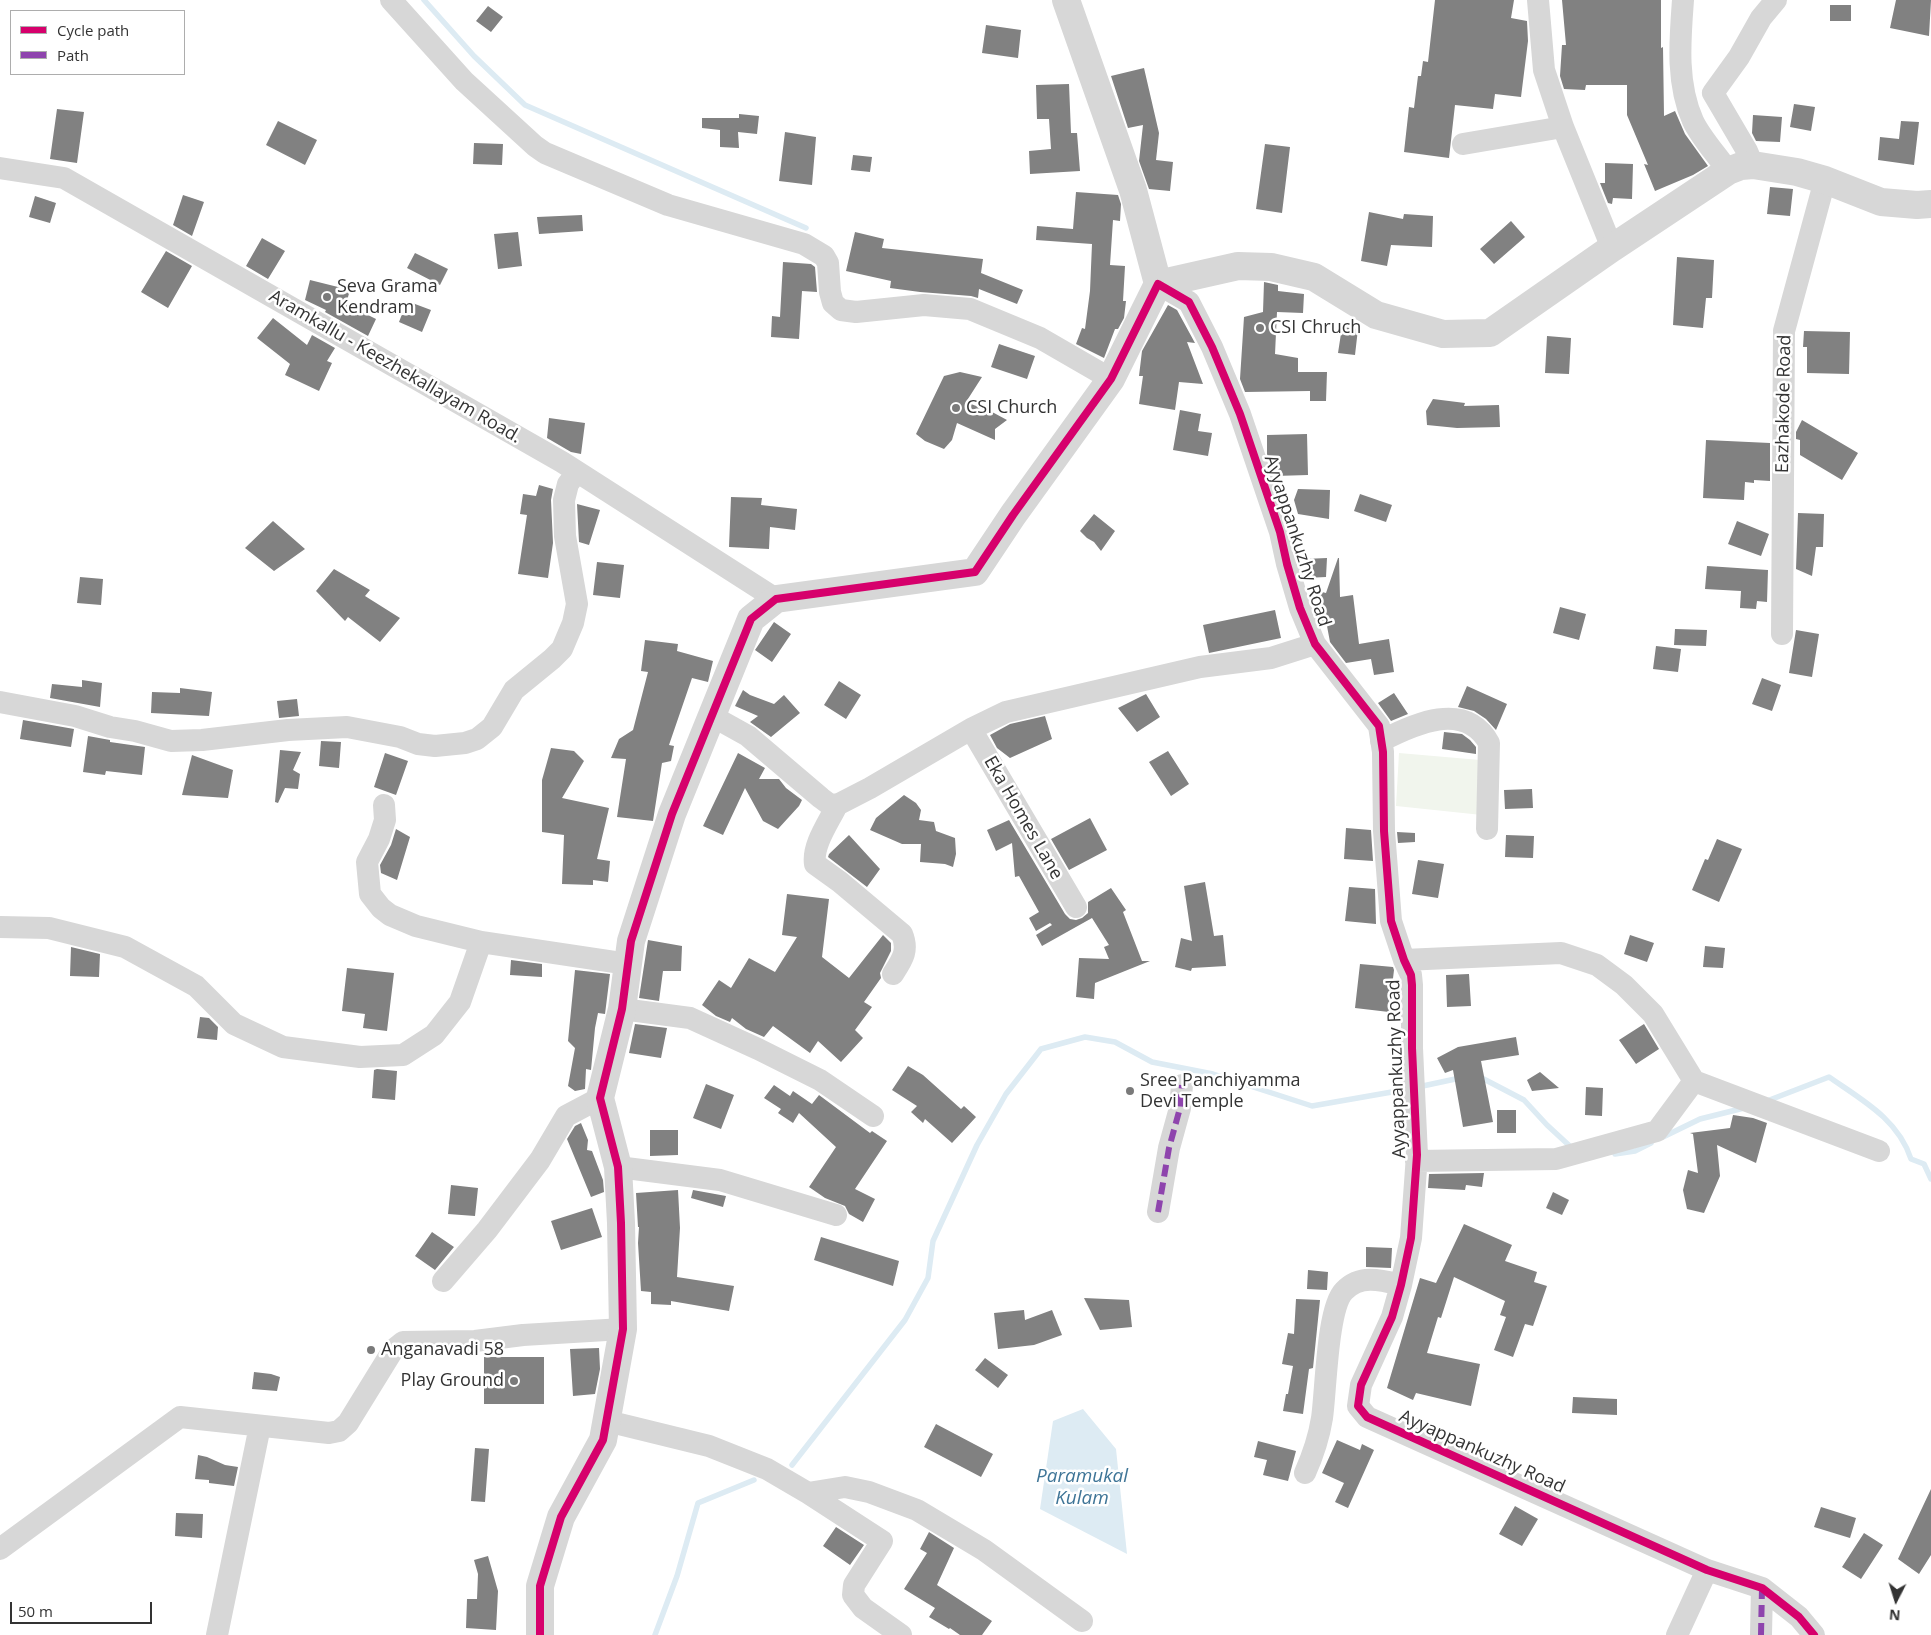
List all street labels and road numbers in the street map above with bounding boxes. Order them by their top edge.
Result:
street label: Aramkallu - Keezhekallayam Road. [265,286,525,448]
street label: Eazhakode Road [1772,335,1796,473]
street label: Ayyappankuzhy Road [1259,452,1335,630]
street label: Eka Homes Lane [979,752,1067,884]
street label: Ayyappankuzhy Road [1383,979,1411,1159]
street label: Ayyappankuzhy Road [1396,1406,1568,1498]

